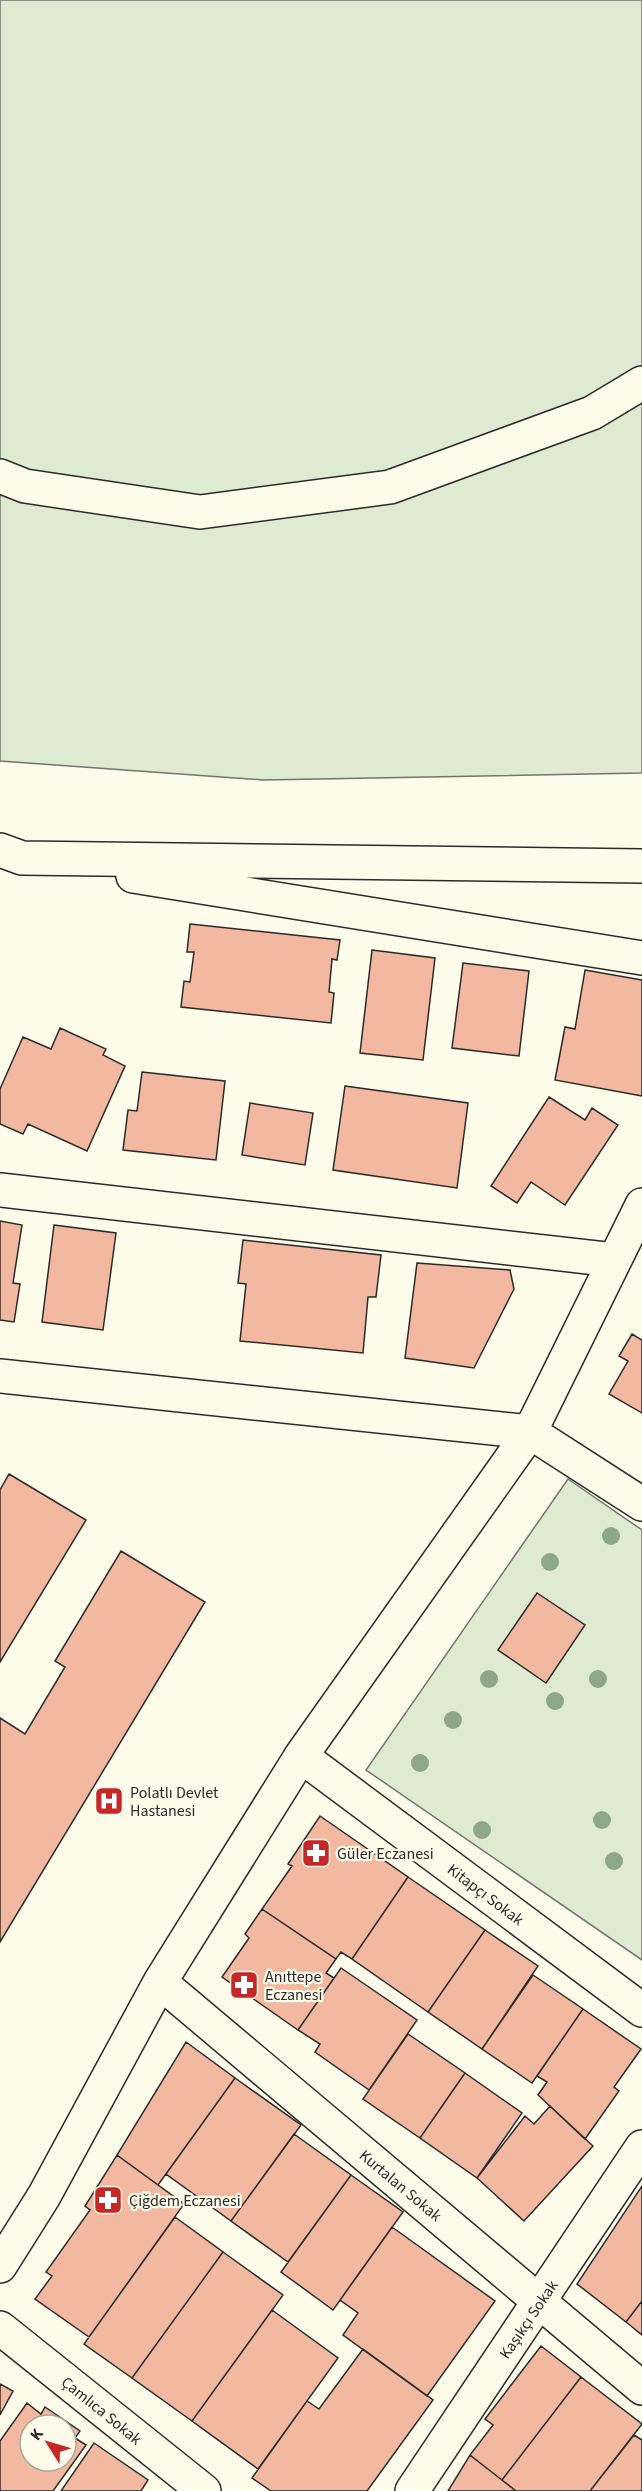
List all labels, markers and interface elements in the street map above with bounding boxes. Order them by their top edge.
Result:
place label: Polatlı Devlet Hastanesi [130,1782,219,1822]
hospital icon: Polatlı Devlet Hastanesi [93,1785,125,1817]
pharmacy icon: Güler Eczanesi [300,1837,332,1869]
place label: Güler Eczanesi [337,1843,434,1865]
street label: Kitapçı Sokak [443,1859,528,1931]
place label: Anıttepe Eczanesi [265,1966,322,2006]
pharmacy icon: Anıttepe Eczanesi [228,1969,260,2001]
street label: Kurtalan Sokak [354,2145,446,2227]
pharmacy icon: Çiğdem Eczanesi [92,2184,124,2216]
place label: Çiğdem Eczanesi [129,2190,241,2212]
street label: Kaşıkçı Sokak [494,2276,563,2363]
street label: Çamlıca Sokak [56,2371,146,2450]
north arrow [18,2413,78,2473]
text: K [25,2424,49,2445]

